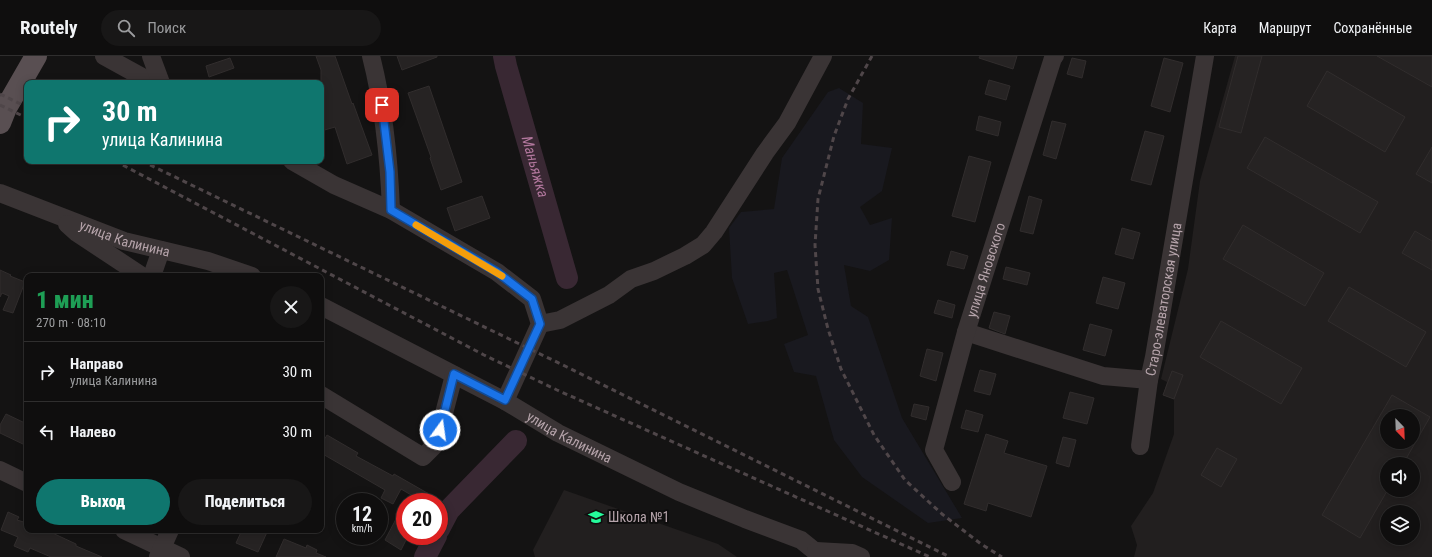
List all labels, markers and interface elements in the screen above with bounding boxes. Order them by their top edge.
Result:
search box [101,10,381,46]
text: Routely [20,16,77,39]
icon: search [115,17,137,39]
text: Поиск [147,19,186,37]
text: Карта [1203,20,1237,36]
text: Маршрут [1259,20,1311,36]
text: Сохранённые [1333,20,1412,36]
pin [365,88,399,122]
icon: arrive [371,94,393,116]
text: 30 m [102,95,158,128]
icon: right [36,96,88,148]
text: улица Калинина [102,129,223,150]
water label: Маньяжка [518,134,552,199]
street label: улица Калинина [77,217,172,260]
street label: улица Яновского [963,221,1008,319]
street label: Старо-элеваторская улица [1142,222,1185,378]
text: 1 мин [36,286,94,314]
button: close [270,286,312,328]
text: 270 m · 08:10 [36,315,106,330]
text: Направо [70,355,123,373]
icon: right [36,361,58,383]
text: 30 m [282,363,312,381]
text: улица Калинина [70,373,157,388]
street label: улица Калинина [524,408,615,466]
position arrow [419,409,461,451]
north arrow [1380,409,1420,449]
map controls [1380,409,1420,545]
icon: left [36,421,58,443]
text: Налево [70,423,116,441]
text: 30 m [282,423,312,441]
button: sound [1380,457,1420,497]
button: Выход [36,479,170,525]
button: Поделиться [178,479,312,525]
speed limit sign: 20 [396,493,448,545]
text: 12 [352,502,372,526]
button: layers [1380,505,1420,545]
school or university icon: Школа №1 [587,508,605,526]
place label: Школа №1 [608,509,669,525]
text: km/h [352,523,372,534]

